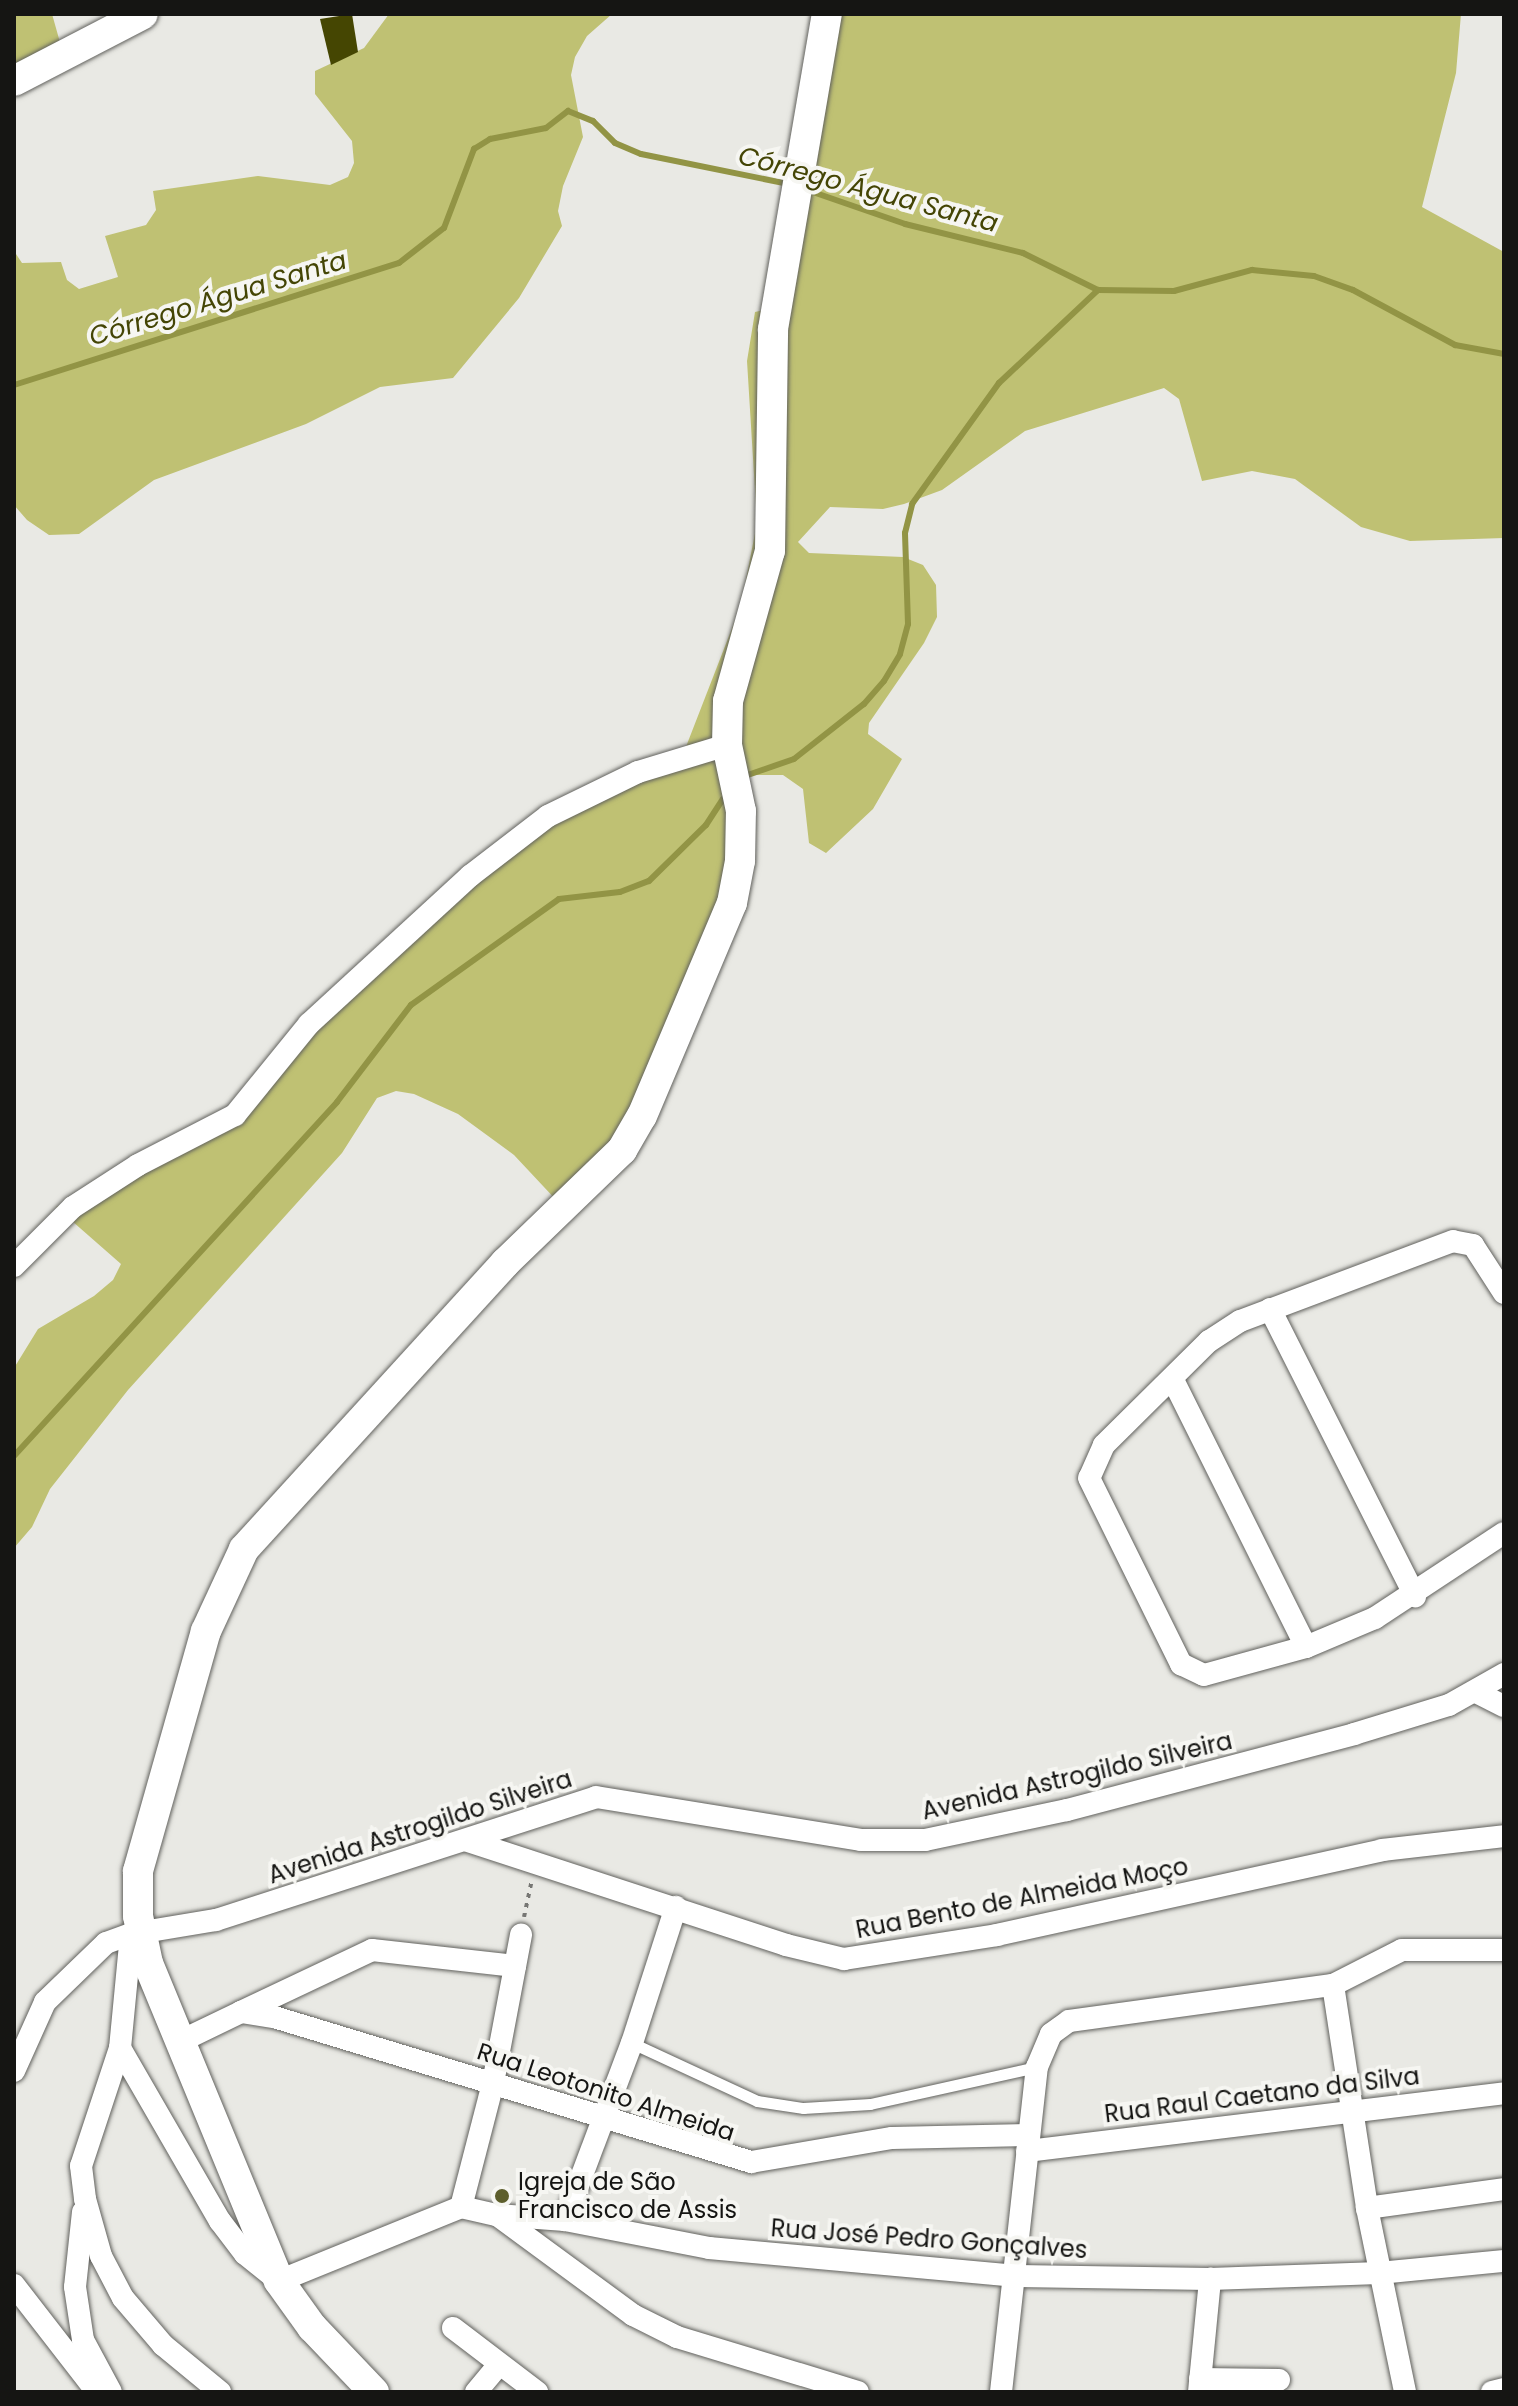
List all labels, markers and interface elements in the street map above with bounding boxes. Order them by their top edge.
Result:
water label: Córrego Água Santa [735,140,1001,240]
water label: Córrego Água Santa [85,245,351,353]
street label: Avenida Astrogildo Silveira [919,1726,1235,1826]
street label: Avenida Astrogildo Silveira [264,1764,576,1890]
street label: Rua Bento de Almeida Moço [853,1852,1191,1944]
street label: Rua Leotonito Almeida [474,2037,738,2147]
street label: Rua Raul Caetano da Silva [1103,2061,1421,2129]
place label: Igreja de São Francisco de Assis [518,2168,737,2224]
marker: Igreja de São Francisco de Assis [493,2187,511,2205]
street label: Rua José Pedro Gonçalves [770,2214,1088,2264]

